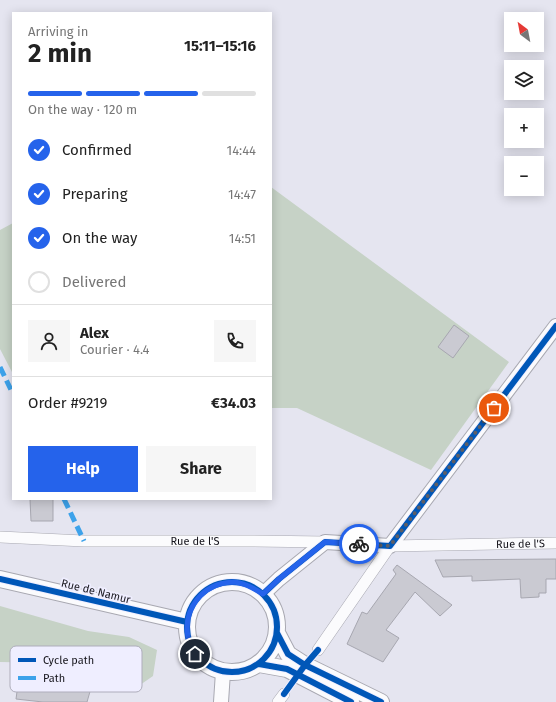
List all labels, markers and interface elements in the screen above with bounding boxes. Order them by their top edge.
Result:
north arrow [504,12,544,52]
map controls [504,12,544,196]
text: Arriving in [28,24,88,39]
text: 15:11–15:16 [184,37,256,55]
text: 2 min [28,38,92,69]
button: layers [504,60,544,100]
text: On the way · 120 m [28,102,137,117]
button: + [504,108,544,148]
icon: check [28,139,50,161]
text: Confirmed [62,141,132,159]
text: 14:44 [227,143,256,158]
button: − [504,156,544,196]
icon: check [28,183,50,205]
text: Preparing [62,185,127,203]
text: 14:47 [228,187,256,202]
icon: check [28,227,50,249]
text: On the way [62,229,137,247]
text: 14:51 [229,231,256,246]
text: Delivered [62,273,126,291]
button: person [28,320,70,362]
button: phone [214,320,256,362]
text: Alex [80,324,109,342]
text: Courier · 4.4 [80,342,150,357]
pin [477,391,511,425]
text: Order #9219 [28,394,107,412]
text: €34.03 [211,394,256,412]
icon: bag [483,397,505,419]
button: Help [28,446,138,492]
button: Share [146,446,256,492]
courier [339,524,379,564]
icon: bike [348,533,370,555]
street label: Rue de l'S [170,535,219,548]
street label: Rue de l'S [496,537,545,551]
street label: Rue de Namur [60,577,133,607]
pin [178,637,212,671]
icon: home [184,643,206,665]
legend [10,646,142,692]
text: Cycle path [43,654,94,667]
text: Path [43,672,65,685]

